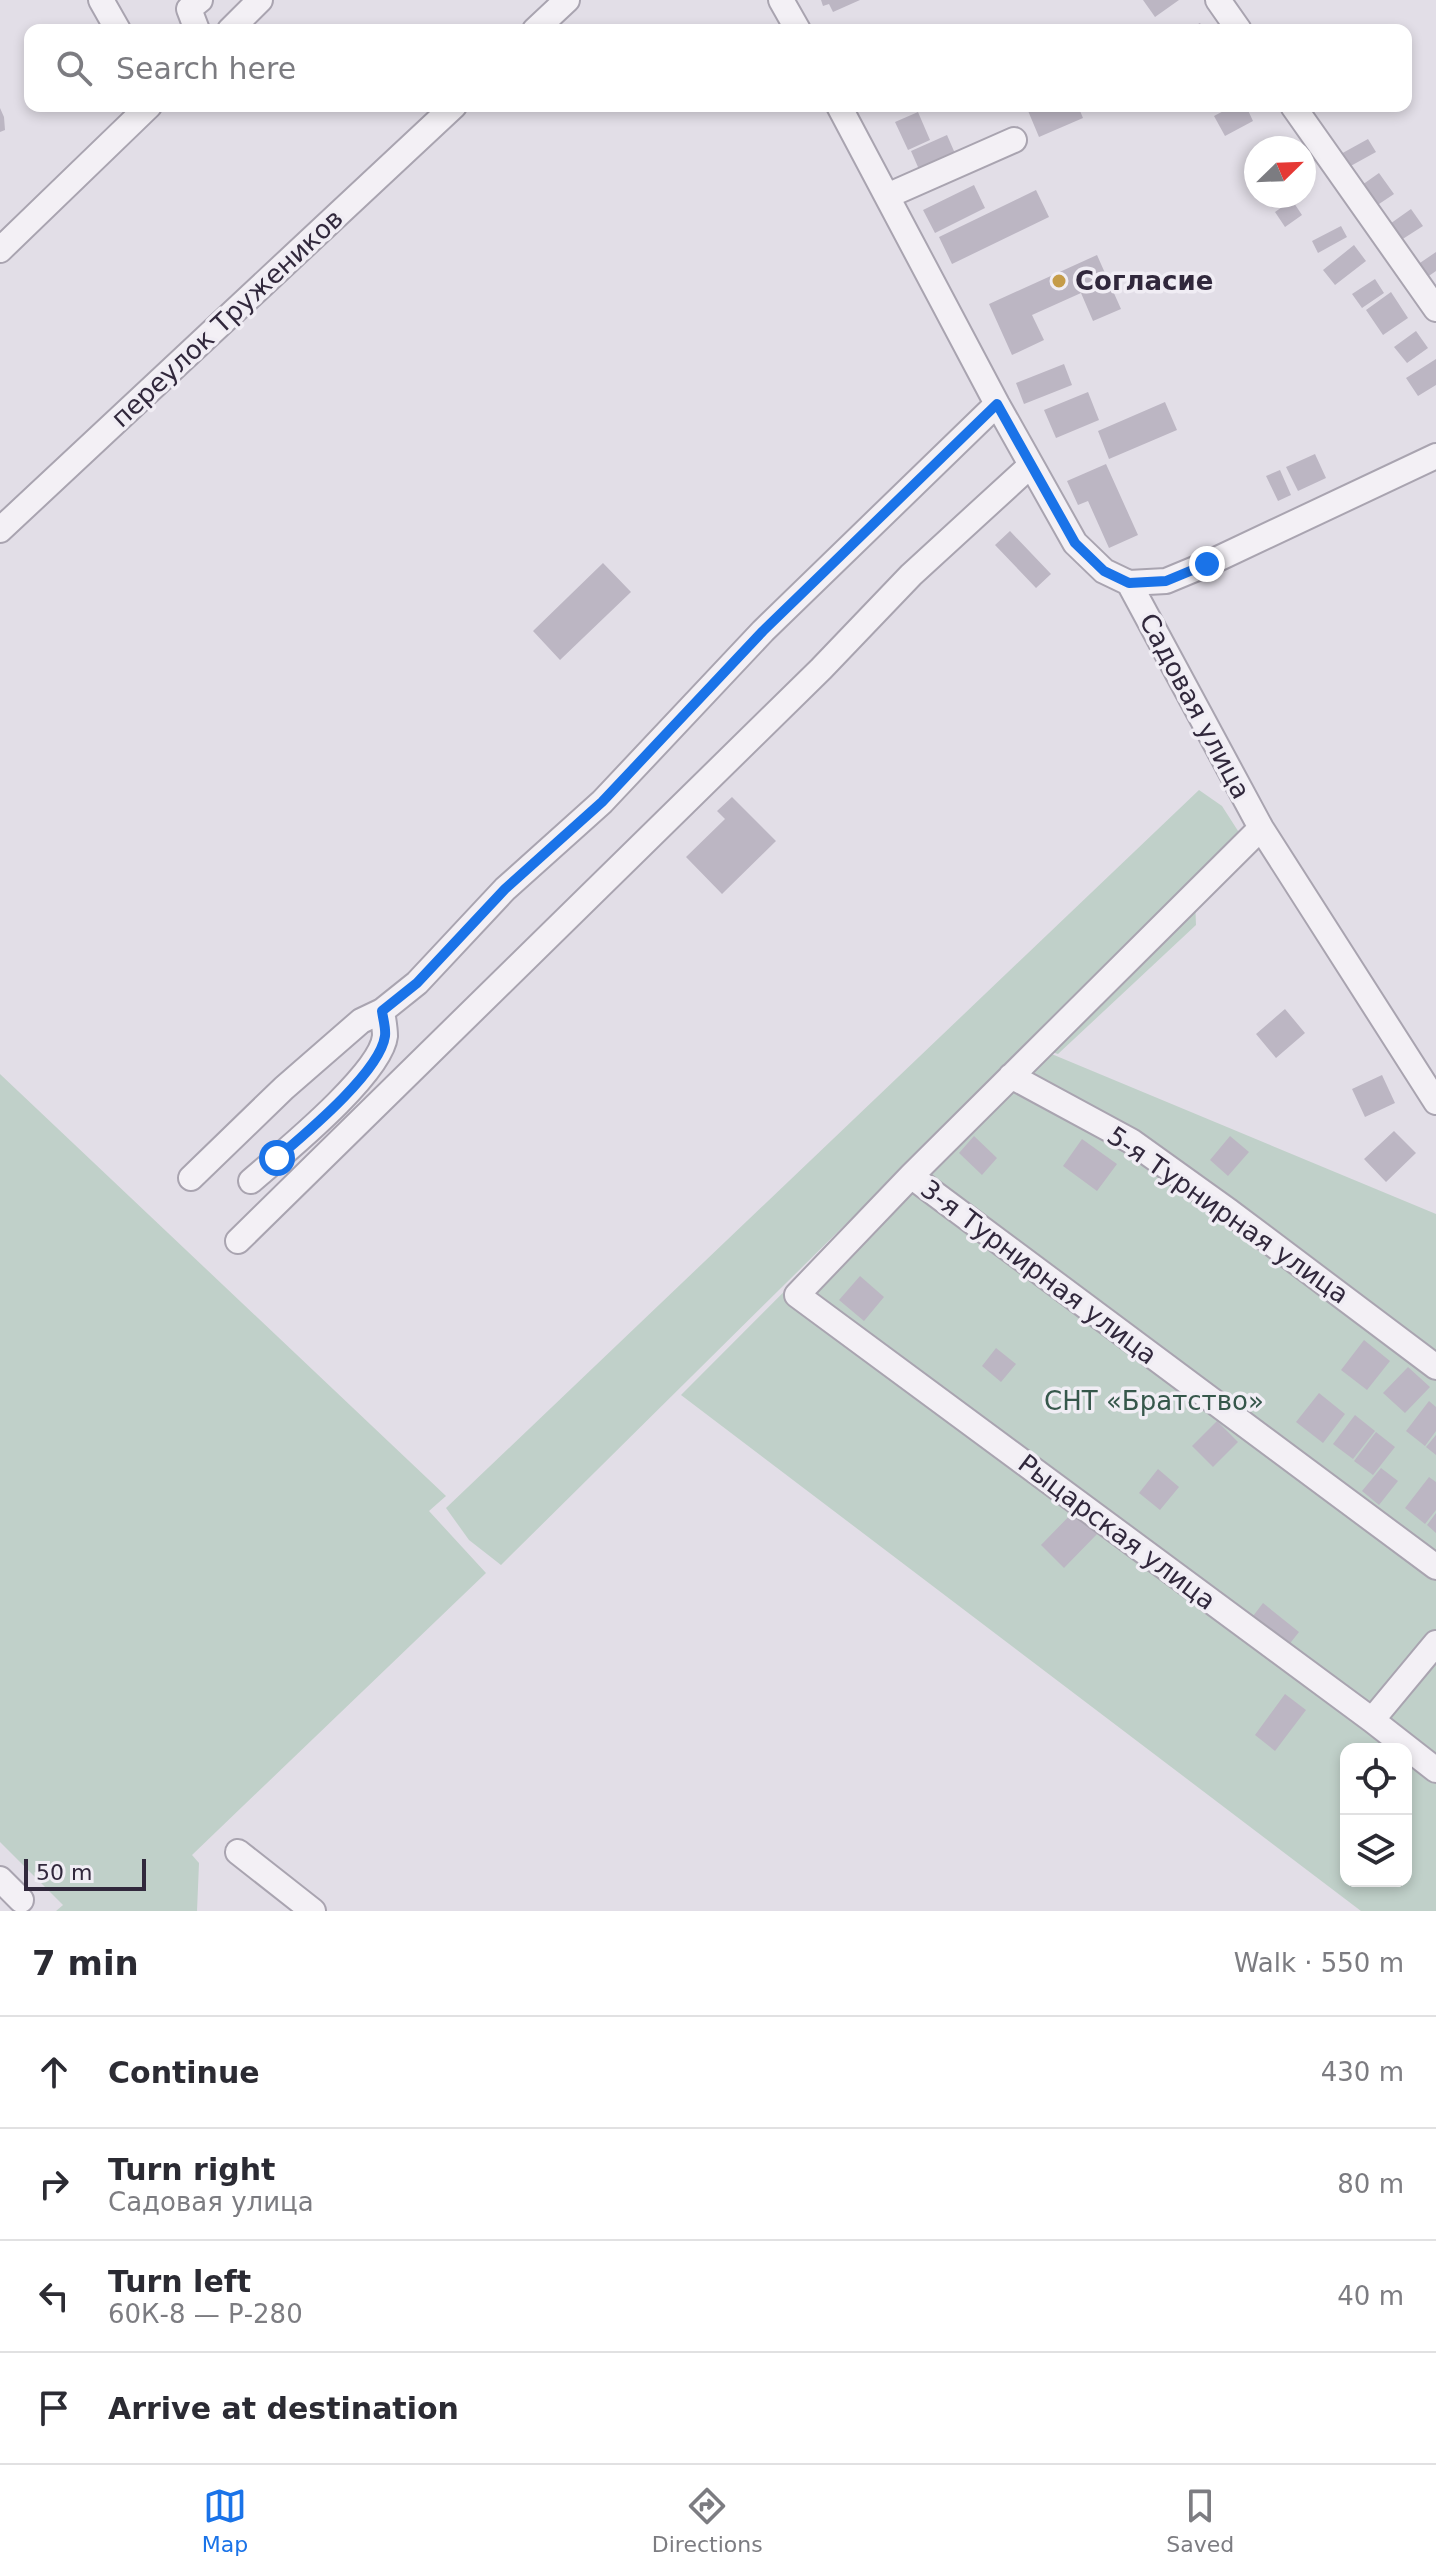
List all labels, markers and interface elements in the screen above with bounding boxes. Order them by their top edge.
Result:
search box [24,24,1412,112]
icon: search [52,46,96,90]
text: Search here [116,51,296,86]
north arrow [1244,136,1316,208]
street label: переулок Тружеников [105,203,349,433]
place label: Согласие [1075,266,1213,296]
marker: Согласие [1050,272,1068,290]
route end [1189,546,1225,582]
street label: Садовая улица [1133,608,1257,804]
street label: 5-я Турнирная улица [1102,1120,1354,1310]
route start [259,1140,295,1176]
street label: 3-я Турнирная улица [915,1174,1163,1370]
park label: СНТ «Братство» [1044,1386,1264,1416]
street label: Рыцарская улица [1013,1448,1221,1616]
map controls [1340,1743,1412,1887]
button: locate [1340,1743,1412,1815]
button: layers [1340,1815,1412,1887]
scale bar [24,1855,146,1891]
text: 50 m [36,1860,92,1885]
text: 7 min [32,1943,139,1983]
text: Walk · 550 m [1234,1948,1404,1978]
icon: ahead [32,2050,76,2094]
text: Continue [108,2055,260,2090]
text: 430 m [1321,2057,1404,2087]
text: Turn right [108,2152,275,2187]
icon: right [32,2162,76,2206]
text: 80 m [1337,2169,1404,2199]
text: Садовая улица [108,2187,314,2217]
text: Turn left [108,2264,251,2299]
icon: left [32,2274,76,2318]
text: 40 m [1337,2281,1404,2311]
text: 60К-8 — Р-280 [108,2299,303,2329]
icon: arrive [32,2386,76,2430]
text: Arrive at destination [108,2391,459,2426]
tab: Map [202,2484,248,2557]
tab: Directions [652,2484,763,2557]
tab: Saved [1166,2484,1234,2557]

